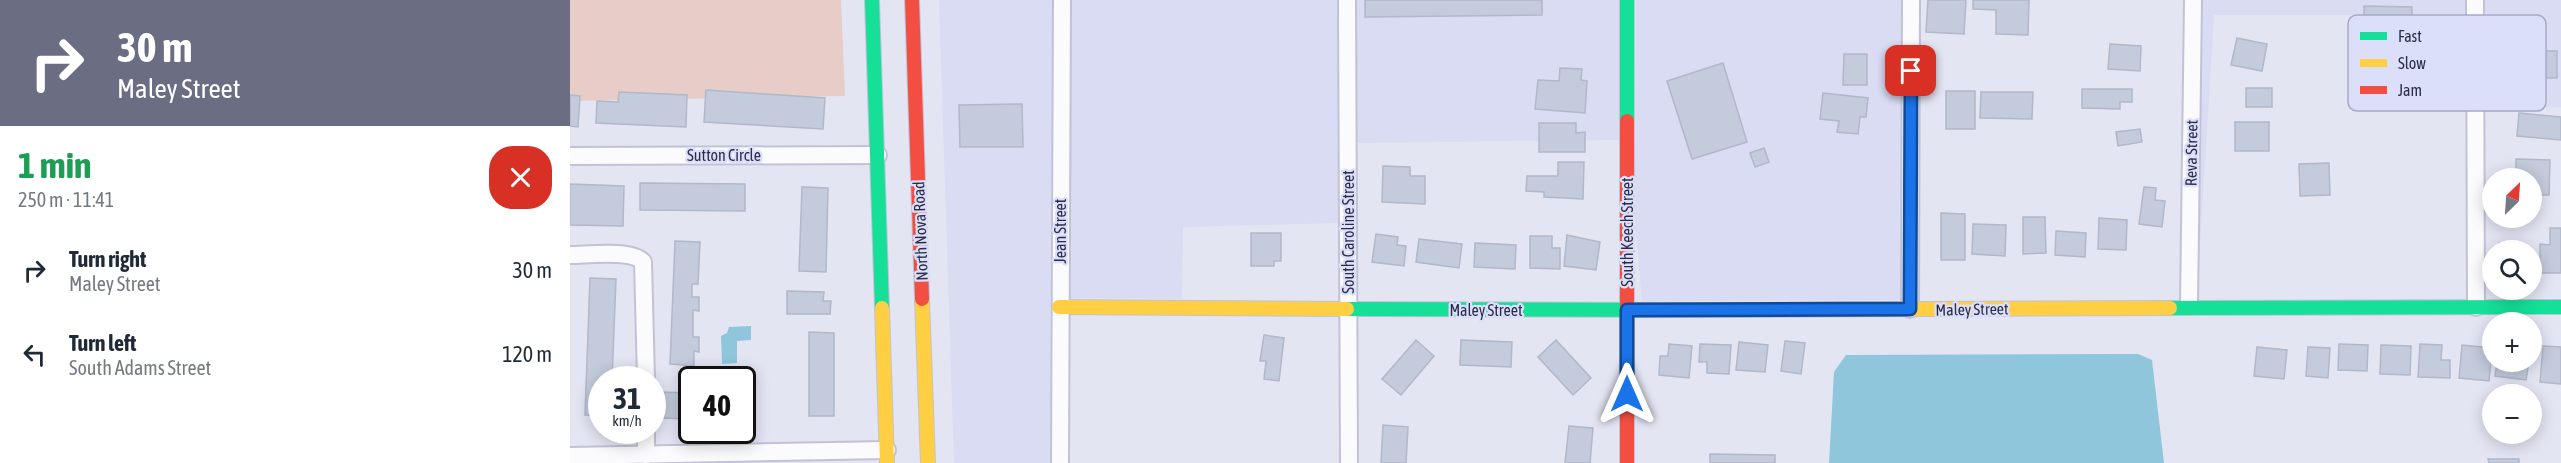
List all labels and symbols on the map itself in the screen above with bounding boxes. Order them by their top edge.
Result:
legend [2348,15,2546,111]
text: Fast [2398,27,2422,45]
pin [1885,45,1936,96]
text: Slow [2398,54,2426,72]
text: Jam [2398,81,2422,99]
street label: Reva Street [2181,119,2201,186]
street label: Sutton Circle [687,146,761,164]
north arrow [2482,168,2542,228]
street label: South Caroline Street [1339,170,1357,294]
street label: South Keech Street [1618,177,1636,287]
street label: North Nova Road [909,181,931,281]
street label: Jean Street [1051,198,1069,263]
street label: Maley Street [1935,299,2009,320]
street label: Maley Street [1449,301,1523,320]
position arrow [1595,362,1659,426]
speed limit sign: 40 [678,366,756,444]

